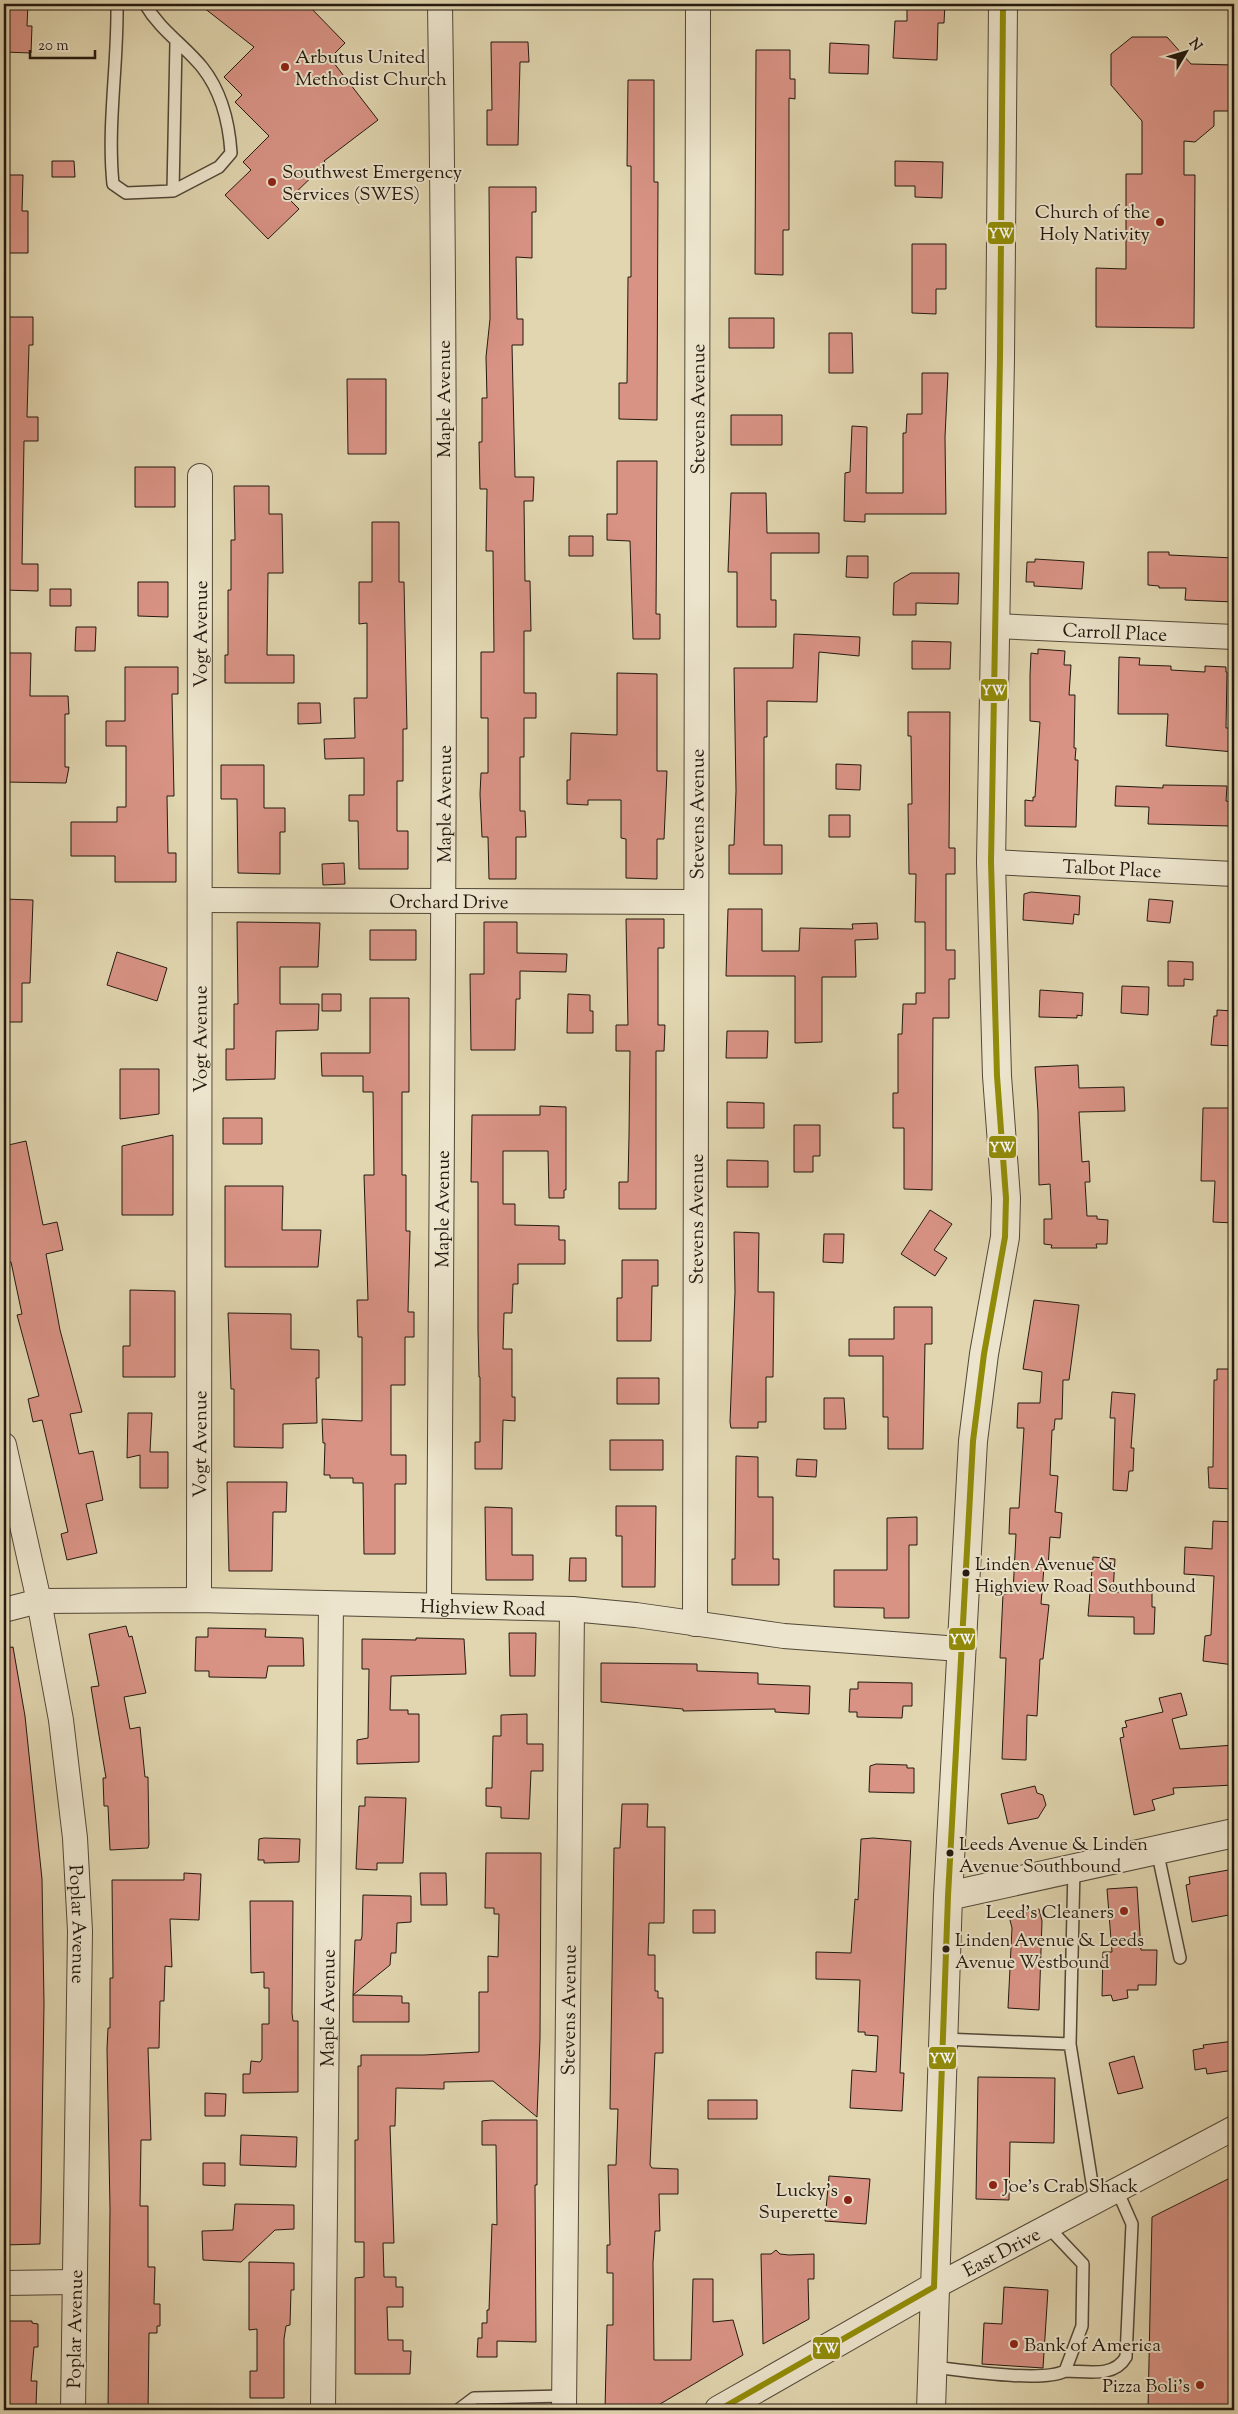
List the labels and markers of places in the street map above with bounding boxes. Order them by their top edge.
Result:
place label: Arbutus United Methodist Church [295,45,447,94]
marker: Arbutus United Methodist Church [279,61,291,73]
place label: Southwest Emergency Services (SWES) [282,160,463,209]
marker: Southwest Emergency Services (SWES) [266,176,278,188]
place label: Church of the Holy Nativity [1035,200,1151,249]
marker: Church of the Holy Nativity [1154,216,1166,228]
place label: Linden Avenue & Highview Road Southbound [975,1553,1196,1601]
marker: Linden Avenue & Highview Road Southbound [961,1568,971,1578]
place label: Leeds Avenue & Linden Avenue Southbound [959,1833,1148,1881]
marker: Leeds Avenue & Linden Avenue Southbound [945,1848,955,1858]
place label: Leed's Cleaners [986,1900,1114,1927]
marker: Leed's Cleaners [1118,1905,1130,1917]
place label: Linden Avenue & Leeds Avenue Westbound [955,1929,1144,1977]
marker: Linden Avenue & Leeds Avenue Westbound [941,1944,951,1954]
place label: Joe's Crab Shack [1002,2174,1139,2201]
place label: Lucky's Superette [759,2178,838,2227]
marker: Joe's Crab Shack [987,2179,999,2191]
marker: Lucky's Superette [842,2194,854,2206]
place label: Bank of America [1024,2333,1161,2360]
marker: Bank of America [1008,2338,1020,2350]
place label: Pizza Boli's [1102,2374,1190,2401]
marker: Pizza Boli's [1194,2379,1206,2391]

